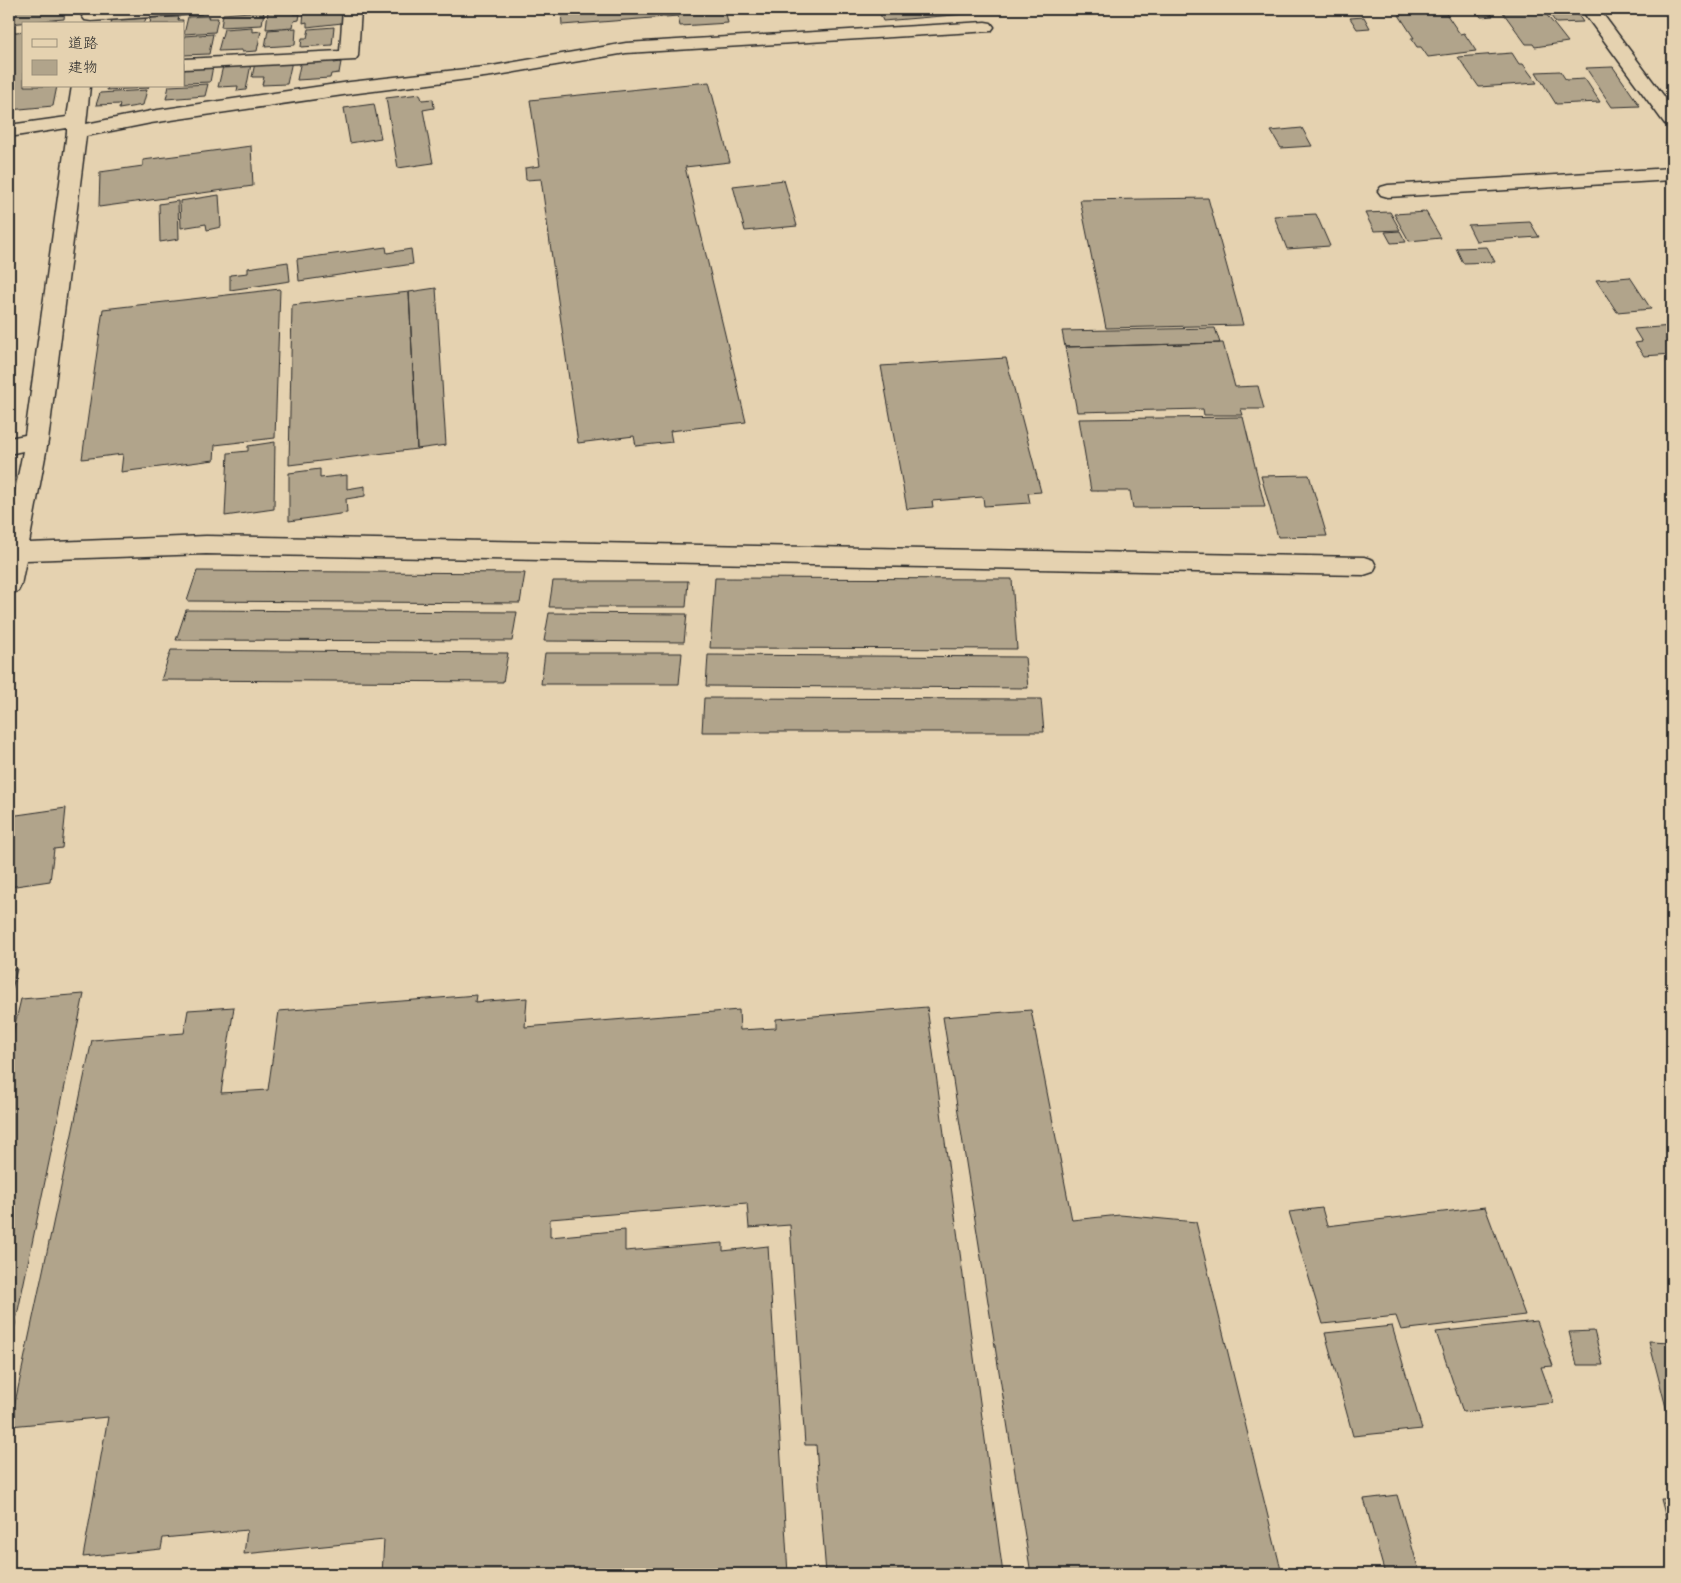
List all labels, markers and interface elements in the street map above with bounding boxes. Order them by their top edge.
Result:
legend [22,22,185,88]
text: 道路 [68,33,98,55]
text: 建物 [68,57,98,79]

